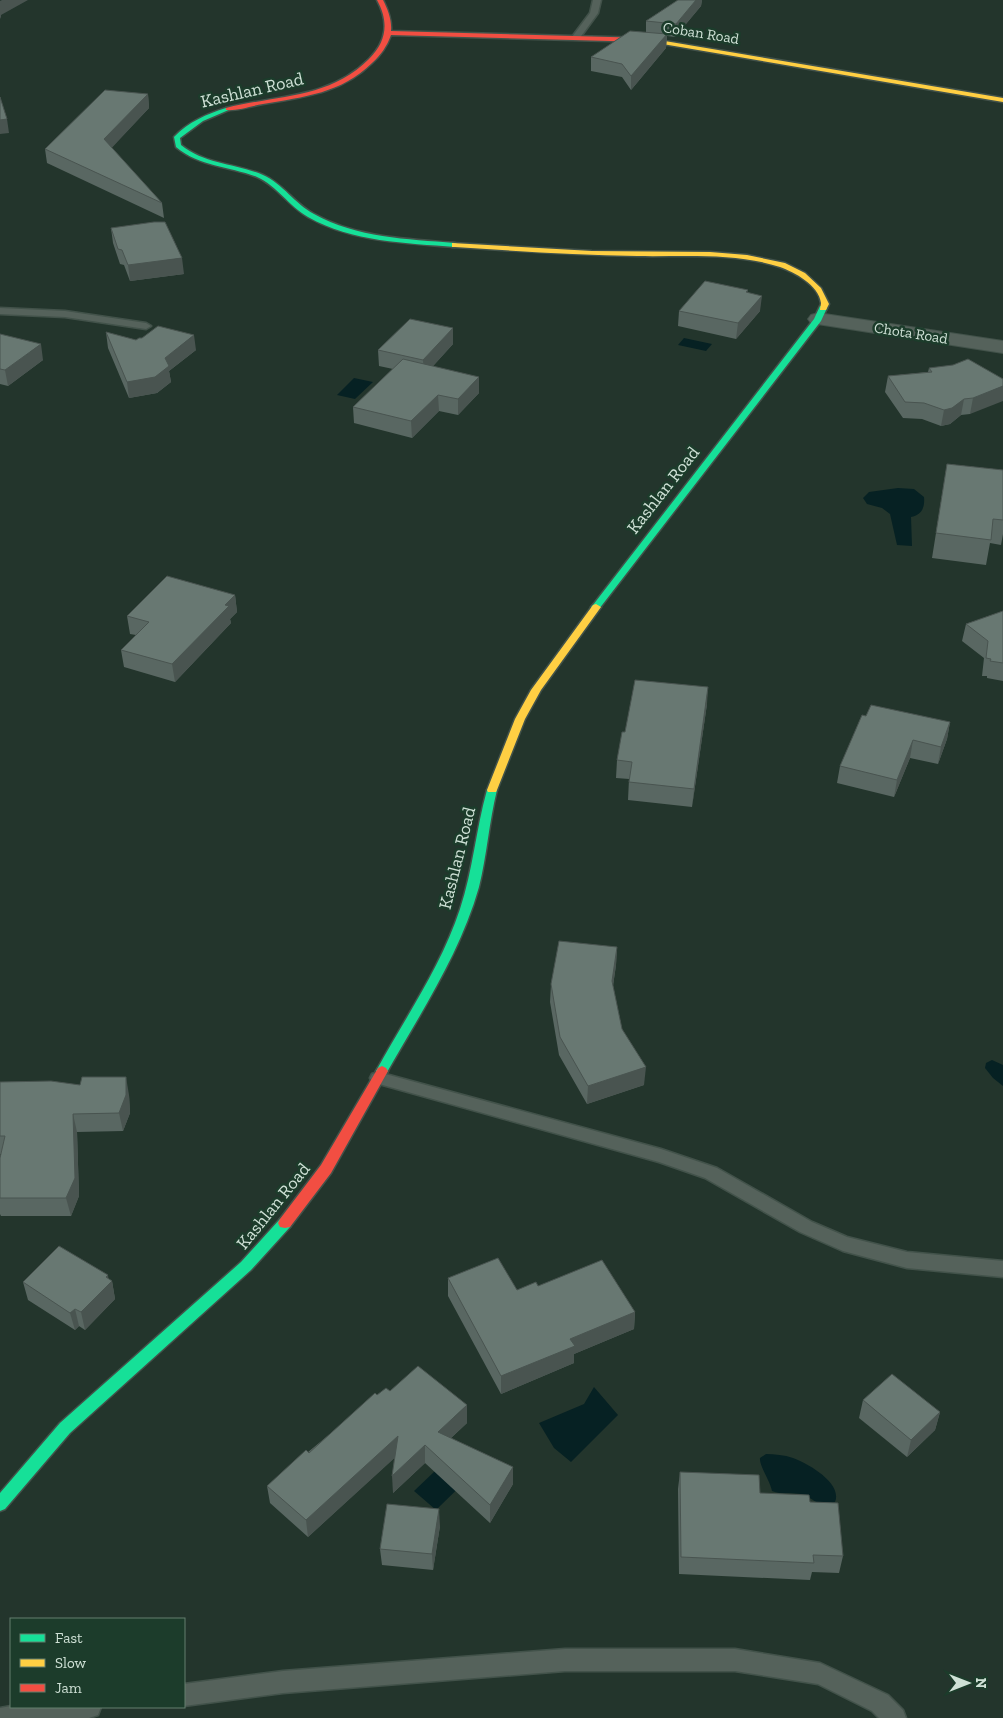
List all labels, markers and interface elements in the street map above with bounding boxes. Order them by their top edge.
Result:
street label: Coban Road [662,18,741,48]
street label: Kashlan Road [198,67,306,113]
street label: Chota Road [873,318,950,348]
street label: Kashlan Road [622,442,704,538]
street label: Kashlan Road [434,804,480,912]
street label: Kashlan Road [231,1158,315,1254]
legend [10,1618,185,1708]
text: Fast [55,1629,83,1647]
text: Slow [55,1654,87,1672]
north arrow [943,1658,993,1708]
text: N [972,1678,989,1689]
text: Jam [55,1679,82,1697]

